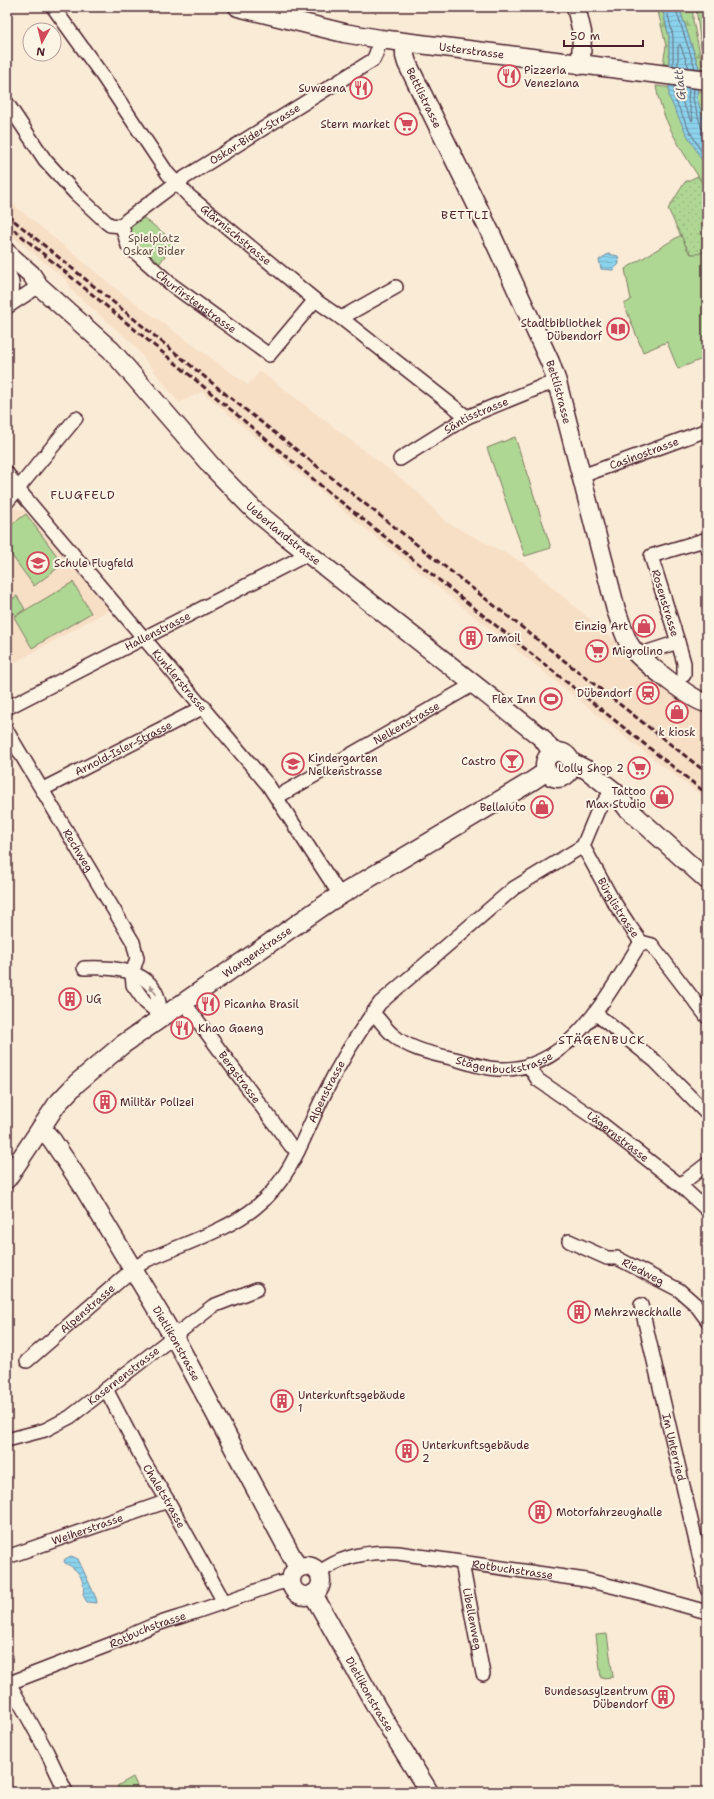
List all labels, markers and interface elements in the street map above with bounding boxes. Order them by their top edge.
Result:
north arrow [22,22,62,62]
scale bar [564,22,643,48]
text: 50 m [570,28,600,44]
street label: Usterstrasse [438,39,505,62]
text: N [35,43,46,59]
restaurant icon: Pizzeria Veneziana [496,63,522,89]
place label: Pizzeria Veneziana [524,63,579,91]
street label: Bettlistrasse [403,65,445,131]
water label: Glatt [670,68,690,101]
restaurant icon: Suweena [348,75,374,101]
place label: Suweena [299,81,346,96]
street label: Oskar-Bider-Strasse [206,100,303,168]
supermarket icon: Stern market [393,111,419,137]
place label: Stern market [320,117,390,132]
street label: Glärnischstrasse [197,201,275,268]
district label: BETTLI [441,207,489,223]
park label: Spielplatz Oskar Bider [123,231,185,259]
street label: Churfirstenstrasse [153,267,239,337]
place label: Stadtbibliothek Dübendorf [521,316,603,344]
library icon: Stadtbibliothek Dübendorf [605,316,631,342]
street label: Bettlistrasse [542,358,575,426]
street label: Säntisstrasse [441,393,511,437]
street label: Casinostrasse [607,434,681,473]
district label: FLUGFELD [50,487,116,503]
street label: Ueberlandstrasse [243,499,324,568]
school or university icon: Schule Flugfeld [25,550,51,576]
place label: Schule Flugfeld [54,556,134,571]
street label: Rosenstrasse [648,567,682,639]
street label: Hallenstrasse [122,608,193,654]
shop icon: Einzig Art [631,613,657,639]
place label: Einzig Art [574,619,628,634]
building icon: Tamoil [458,625,484,651]
place label: Tamoil [486,631,521,646]
supermarket icon: Migrolino [584,638,610,664]
place label: Migrolino [612,644,663,659]
street label: Kunklerstrasse [149,646,210,715]
station icon: Dübendorf [635,680,661,706]
sports icon: Flex Inn [538,686,564,712]
place label: Dübendorf [577,686,633,701]
place label: Flex Inn [492,692,536,707]
street label: Nelkenstrasse [370,698,442,748]
shop icon: k kiosk [664,699,690,725]
street label: Arnold-Isler-Strasse [72,717,174,779]
place label: k kiosk [658,725,696,740]
bar icon: Castro [499,748,525,774]
school or university icon: Kindergarten Nelkenstrasse [280,751,306,777]
place label: Kindergarten Nelkenstrasse [308,751,382,779]
place label: Castro [461,754,496,769]
supermarket icon: Lolly Shop 2 [626,755,652,781]
place label: Lolly Shop 2 [558,761,624,776]
place label: Tattoo Max Studio [586,784,646,812]
shop icon: Tattoo Max Studio [649,784,675,810]
shop icon: Bellaiuto [529,794,555,820]
place label: Bellaiuto [480,800,526,815]
street label: Rechweg [60,826,97,875]
street label: Bürglistrasse [594,875,643,941]
street label: Wangenstrasse [219,923,295,981]
one-way arrow [149,985,157,995]
building icon: UG [57,986,83,1012]
restaurant icon: Picanha Brasil [195,991,221,1017]
place label: UG [86,992,102,1007]
place label: Picanha Brasil [224,997,299,1012]
restaurant icon: Khao Gaeng [169,1015,195,1041]
place label: Khao Gaeng [198,1021,264,1036]
district label: STÄGENBUCK [558,1032,646,1048]
street label: Bergstrasse [215,1048,264,1106]
street label: Stägenbuckstrasse [454,1048,555,1077]
street label: Alpenstrasse [304,1057,348,1125]
building icon: Militär Polizei [92,1089,118,1115]
place label: Militär Polizei [120,1095,194,1110]
street label: Lägernstrasse [584,1108,652,1165]
street label: Riedweg [619,1254,667,1289]
street label: Alpenstrasse [57,1281,118,1337]
building icon: Mehrzweckhalle [566,1299,592,1325]
street label: Dietlikonstrasse [149,1303,204,1384]
place label: Mehrzweckhalle [594,1305,682,1320]
street label: Kasernenstrasse [84,1343,162,1408]
building icon: Unterkunftsgebäude 1 [269,1388,295,1414]
place label: Unterkunftsgebäude 1 [298,1388,405,1416]
street label: Im Unterried [659,1412,689,1483]
building icon: Unterkunftsgebäude 2 [394,1438,420,1464]
place label: Unterkunftsgebäude 2 [422,1438,529,1466]
street label: Chaletstrasse [139,1461,189,1531]
building icon: Motorfahrzeughalle [527,1499,553,1525]
place label: Motorfahrzeughalle [556,1505,662,1520]
street label: Weiherstrasse [50,1510,125,1548]
street label: Rotbuchstrasse [471,1556,554,1583]
street label: Libellenweg [459,1587,486,1652]
street label: Rotbuchstrasse [107,1608,188,1651]
street label: Dietlikonstrasse [342,1654,397,1734]
place label: Bundesasylzentrum Dübendorf [544,1684,649,1712]
building icon: Bundesasylzentrum Dübendorf [650,1684,676,1710]

